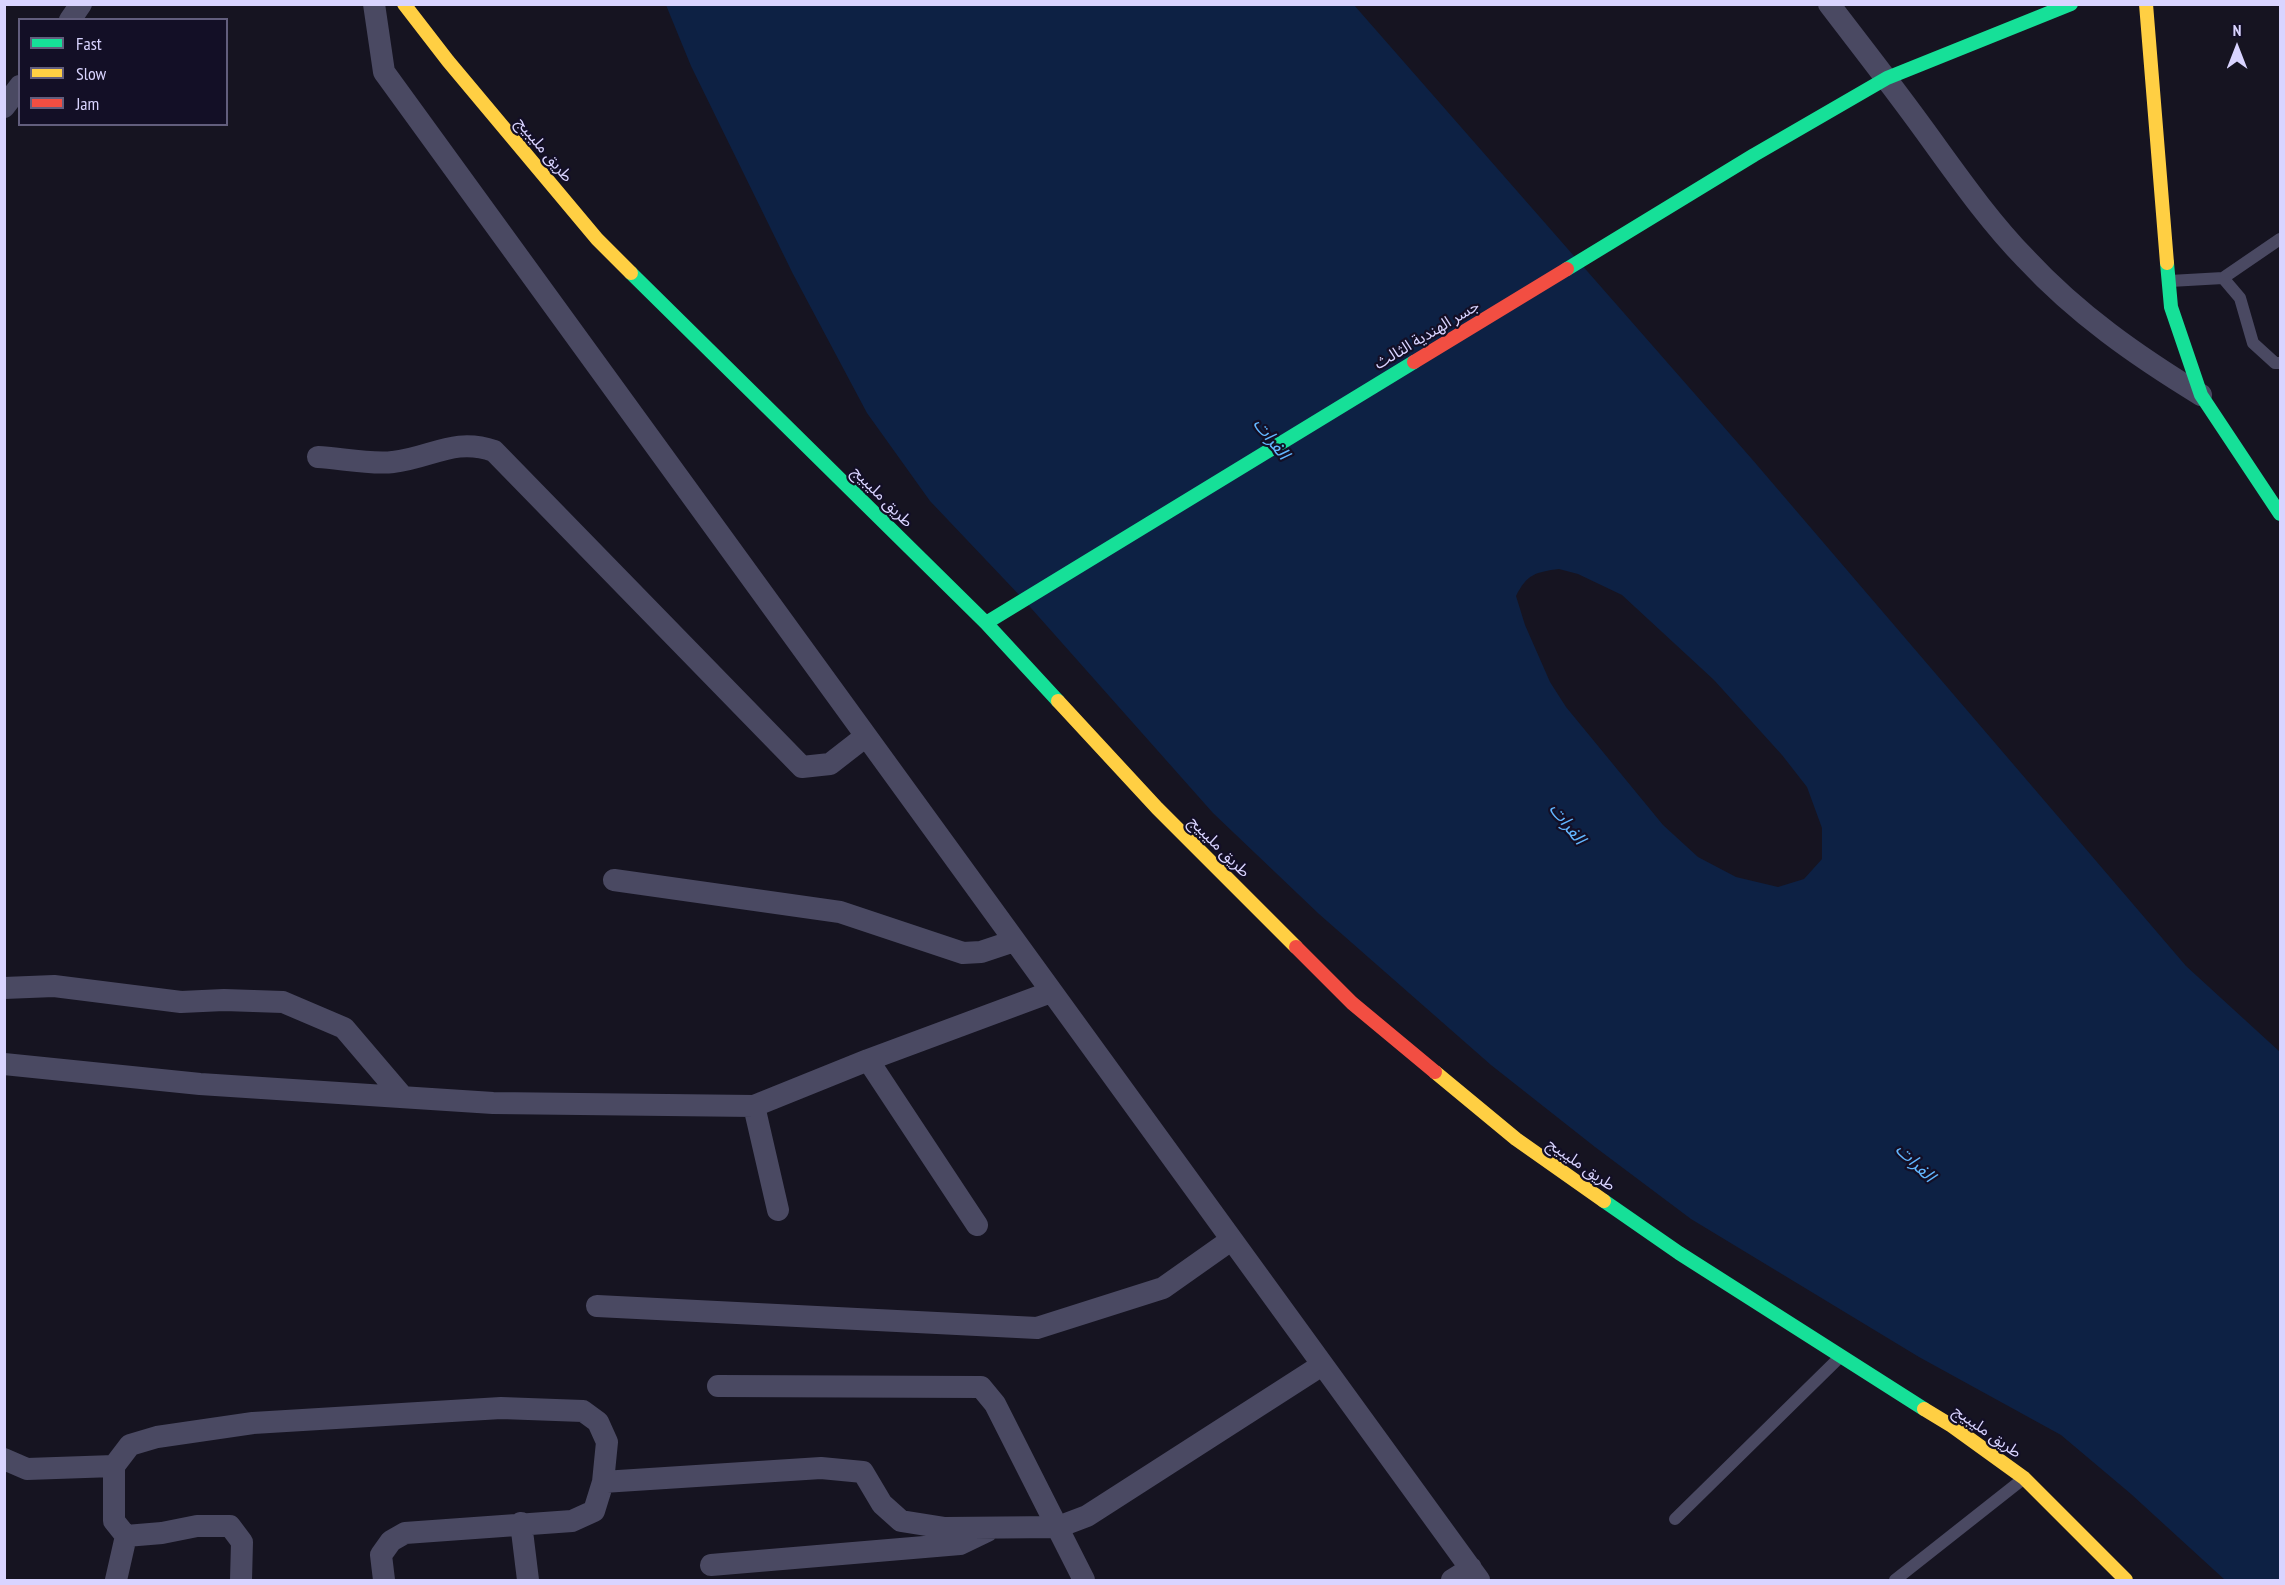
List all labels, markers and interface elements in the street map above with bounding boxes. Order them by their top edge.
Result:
legend [18,18,228,126]
north arrow [2207,18,2267,78]
text: N [2233,20,2241,40]
text: Fast [76,32,102,55]
text: Slow [76,62,106,85]
text: Jam [76,92,99,115]
street label: طريق مليبيج [511,114,577,186]
street label: جسر الهندية الثالث [1371,296,1483,374]
water label: الفرات [1248,414,1294,464]
street label: طريق مليبيج [847,462,917,532]
water label: الفرات [1544,799,1590,849]
street label: طريق مليبيج [1184,812,1254,882]
street label: طريق مليبيج [1543,1135,1619,1195]
water label: الفرات [1891,1139,1939,1187]
street label: طريق مليبيج [1949,1402,2025,1462]

